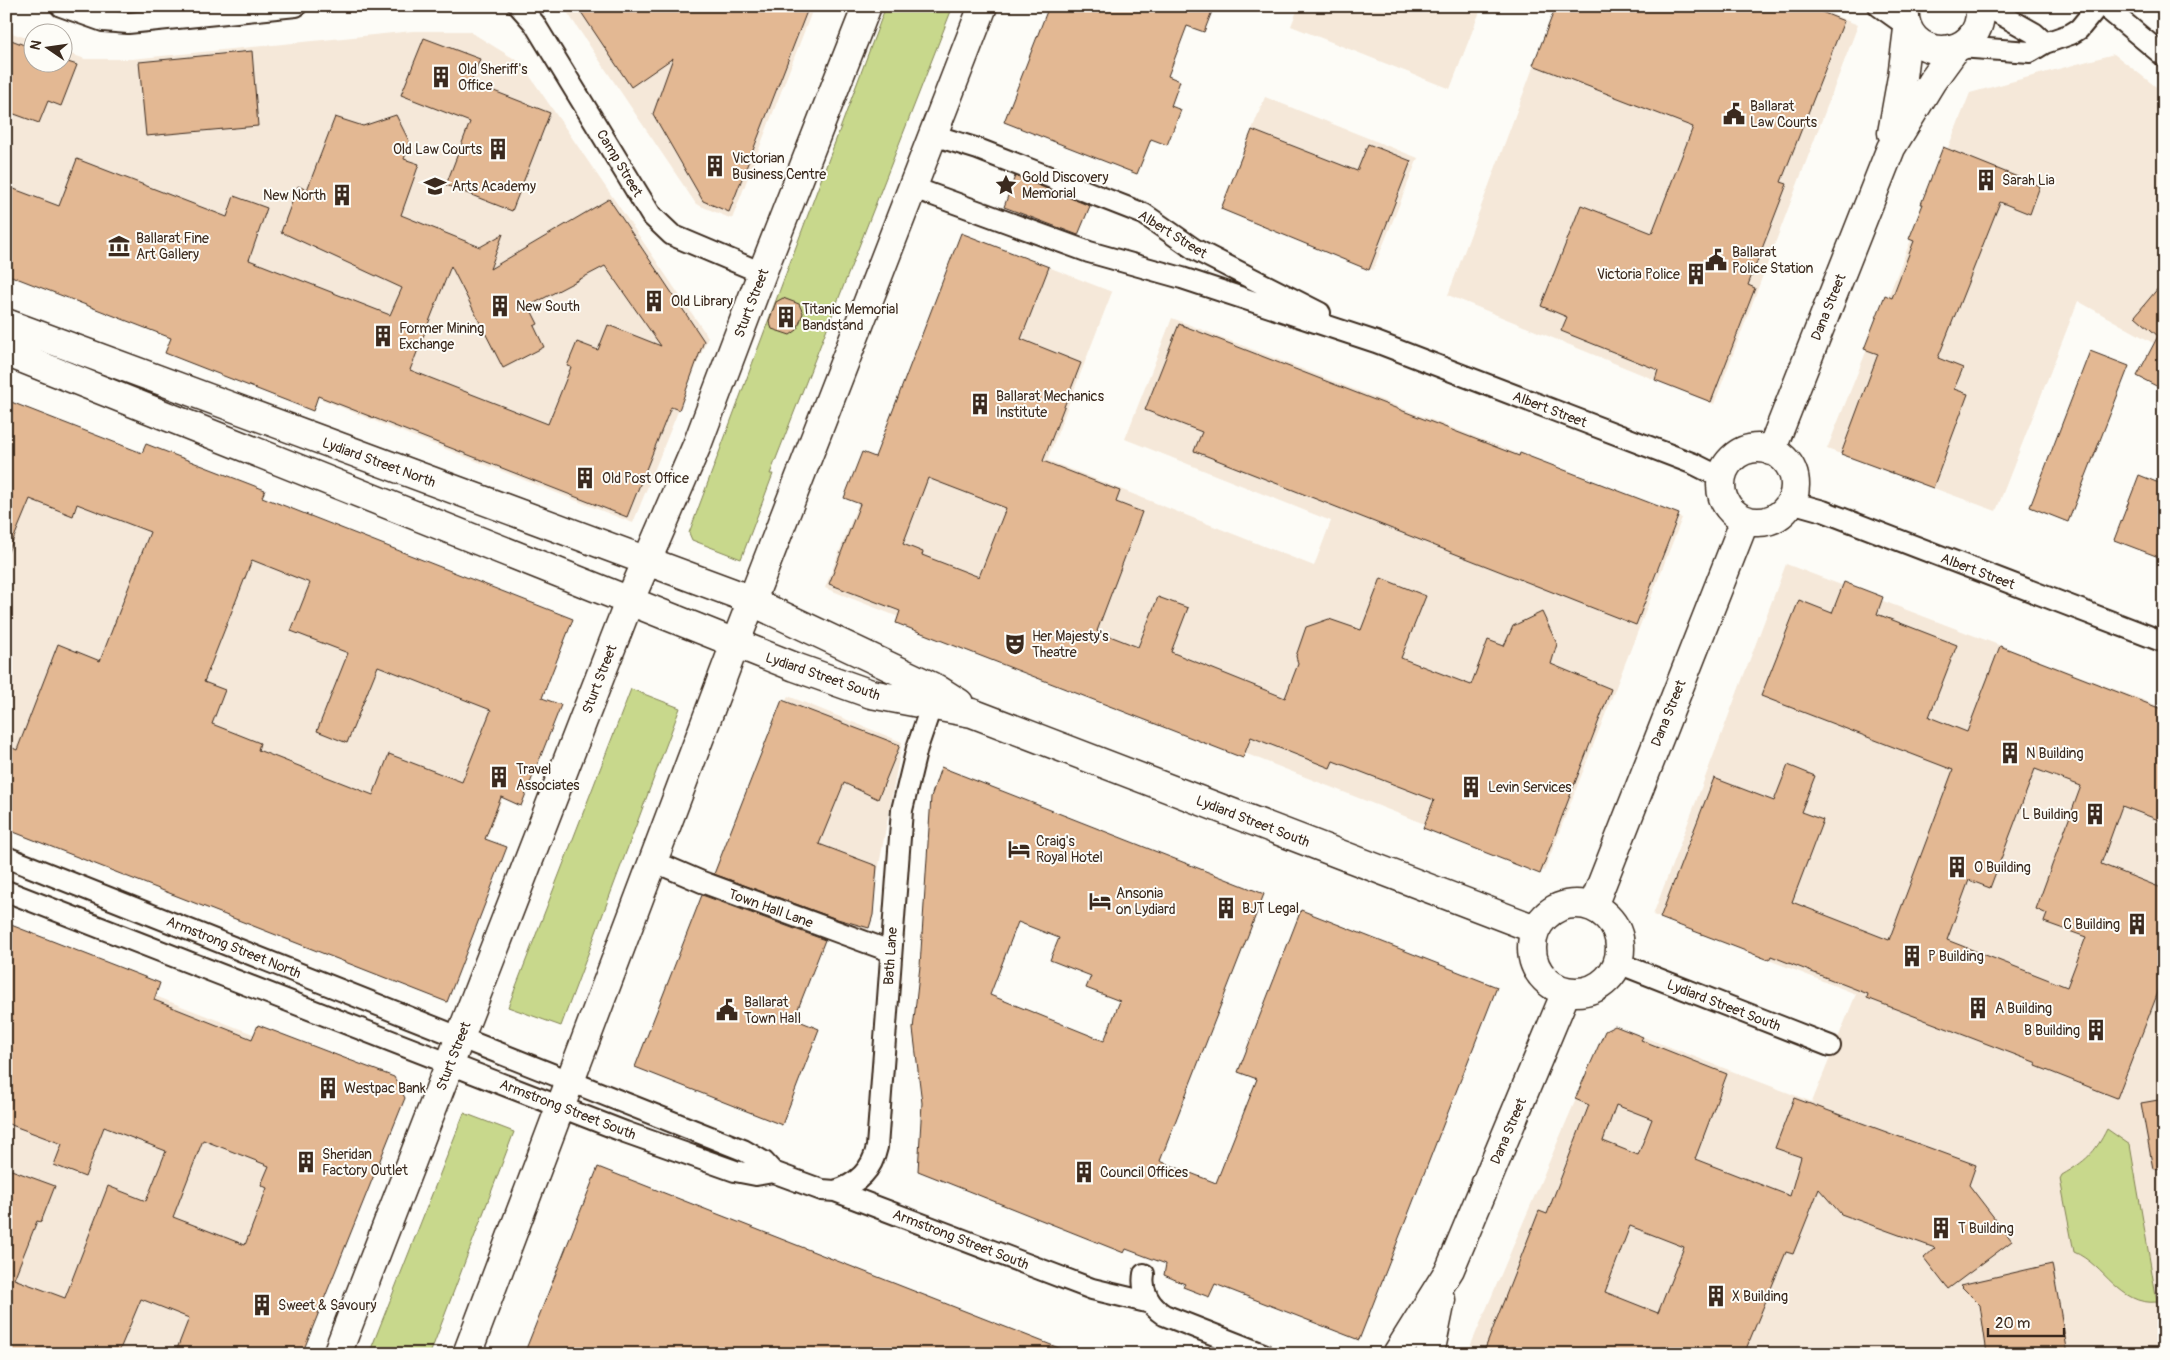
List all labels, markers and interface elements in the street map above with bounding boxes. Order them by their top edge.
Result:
north arrow [22,22,72,72]
text: N [26,39,45,52]
place label: Old Sheriff's Office [458,61,528,94]
building icon: Old Sheriff's Office [428,64,454,90]
place label: Ballarat Law Courts [1750,98,1818,131]
public building icon: Ballarat Law Courts [1721,101,1747,127]
street label: Camp Street [593,127,646,200]
building icon: Old Law Courts [485,136,511,162]
place label: Old Law Courts [393,141,483,158]
place label: Victorian Business Centre [732,150,826,183]
building icon: Victorian Business Centre [702,153,728,179]
building icon: Sarah Lia [1973,167,1999,193]
place label: Gold Discovery Memorial [1022,169,1108,202]
place icon: Gold Discovery Memorial [993,172,1019,198]
place label: Sarah Lia [2002,172,2055,189]
school or university icon: Arts Academy [422,173,448,199]
place label: Arts Academy [452,178,536,195]
building icon: New North [329,182,355,208]
place label: New North [263,187,326,204]
street label: Albert Street [1135,207,1211,262]
place label: Ballarat Fine Art Gallery [136,230,209,263]
museum icon: Ballarat Fine Art Gallery [106,233,132,259]
place label: Ballarat Police Station [1732,244,1814,277]
public building icon: Ballarat Police Station [1703,247,1729,273]
building icon: Victoria Police [1683,261,1709,287]
street label: Sturt Street [731,266,773,340]
place label: Victoria Police [1597,266,1680,283]
street label: Dana Street [1807,271,1850,343]
building icon: Old Library [641,288,667,314]
building icon: New South [487,293,513,319]
place label: Old Library [671,293,733,310]
place label: New South [516,298,580,315]
place label: Titanic Memorial Bandstand [802,301,899,334]
building icon: Titanic Memorial Bandstand [773,304,799,330]
place label: Former Mining Exchange [399,320,484,353]
building icon: Former Mining Exchange [370,323,396,349]
place label: Ballarat Mechanics Institute [996,388,1105,421]
street label: Albert Street [1510,388,1590,431]
building icon: Ballarat Mechanics Institute [967,391,993,417]
street label: Lydiard Street North [320,434,438,491]
building icon: Old Post Office [572,465,598,491]
place label: Old Post Office [602,470,689,487]
street label: Albert Street [1938,550,2018,593]
place label: Her Majesty's Theatre [1032,628,1109,661]
theatre icon: Her Majesty's Theatre [1002,631,1028,657]
street label: Sturt Street [579,642,621,716]
street label: Lydiard Street South [763,649,882,704]
street label: Dana Street [1647,677,1690,749]
building icon: N Building [1997,740,2023,766]
place label: N Building [2026,745,2083,762]
place label: Travel Associates [516,761,580,794]
building icon: Travel Associates [486,764,512,790]
building icon: Levin Services [1458,774,1484,800]
place label: Levin Services [1488,779,1572,796]
street label: Lydiard Street South [1194,792,1312,851]
building icon: L Building [2082,801,2108,827]
place label: L Building [2022,806,2078,823]
place label: Craig's Royal Hotel [1036,833,1103,866]
hotel icon: Craig's Royal Hotel [1006,836,1032,862]
building icon: O Building [1944,854,1970,880]
place label: O Building [1974,859,2031,876]
street label: Town Hall Lane [726,885,816,932]
place label: Ansonia on Lydiard [1116,885,1176,918]
hotel icon: Ansonia on Lydiard [1087,888,1113,914]
building icon: BJT Legal [1213,895,1239,921]
place label: BJT Legal [1242,900,1299,917]
building icon: C Building [2124,911,2150,937]
street label: Armstrong Street North [164,913,304,982]
place label: C Building [2063,916,2120,933]
street label: Bath Lane [880,926,901,986]
building icon: P Building [1899,943,1925,969]
place label: P Building [1928,948,1984,965]
street label: Lydiard Street South [1665,976,1783,1035]
place label: Ballarat Town Hall [744,994,801,1027]
building icon: A Building [1965,995,1991,1021]
public building icon: Ballarat Town Hall [714,997,740,1023]
place label: A Building [1995,1000,2052,1017]
building icon: B Building [2083,1017,2109,1043]
street label: Sturt Street [433,1019,475,1093]
place label: B Building [2024,1022,2080,1039]
building icon: Westpac Bank [315,1075,341,1101]
street label: Armstrong Street South [497,1076,638,1143]
place label: Westpac Bank [344,1080,426,1097]
street label: Dana Street [1487,1095,1530,1167]
place label: Sheridan Factory Outlet [322,1146,408,1179]
building icon: Sheridan Factory Outlet [293,1149,319,1175]
building icon: Council Offices [1071,1159,1097,1185]
place label: Council Offices [1100,1164,1189,1181]
street label: Armstrong Street South [890,1206,1031,1273]
building icon: T Building [1928,1215,1954,1241]
place label: T Building [1958,1220,2014,1237]
building icon: X Building [1703,1283,1729,1309]
place label: X Building [1732,1288,1788,1305]
building icon: Sweet & Savoury [249,1292,275,1318]
place label: Sweet & Savoury [278,1297,376,1314]
scale bar [1988,1305,2064,1337]
text: 20 m [1995,1314,2030,1333]

